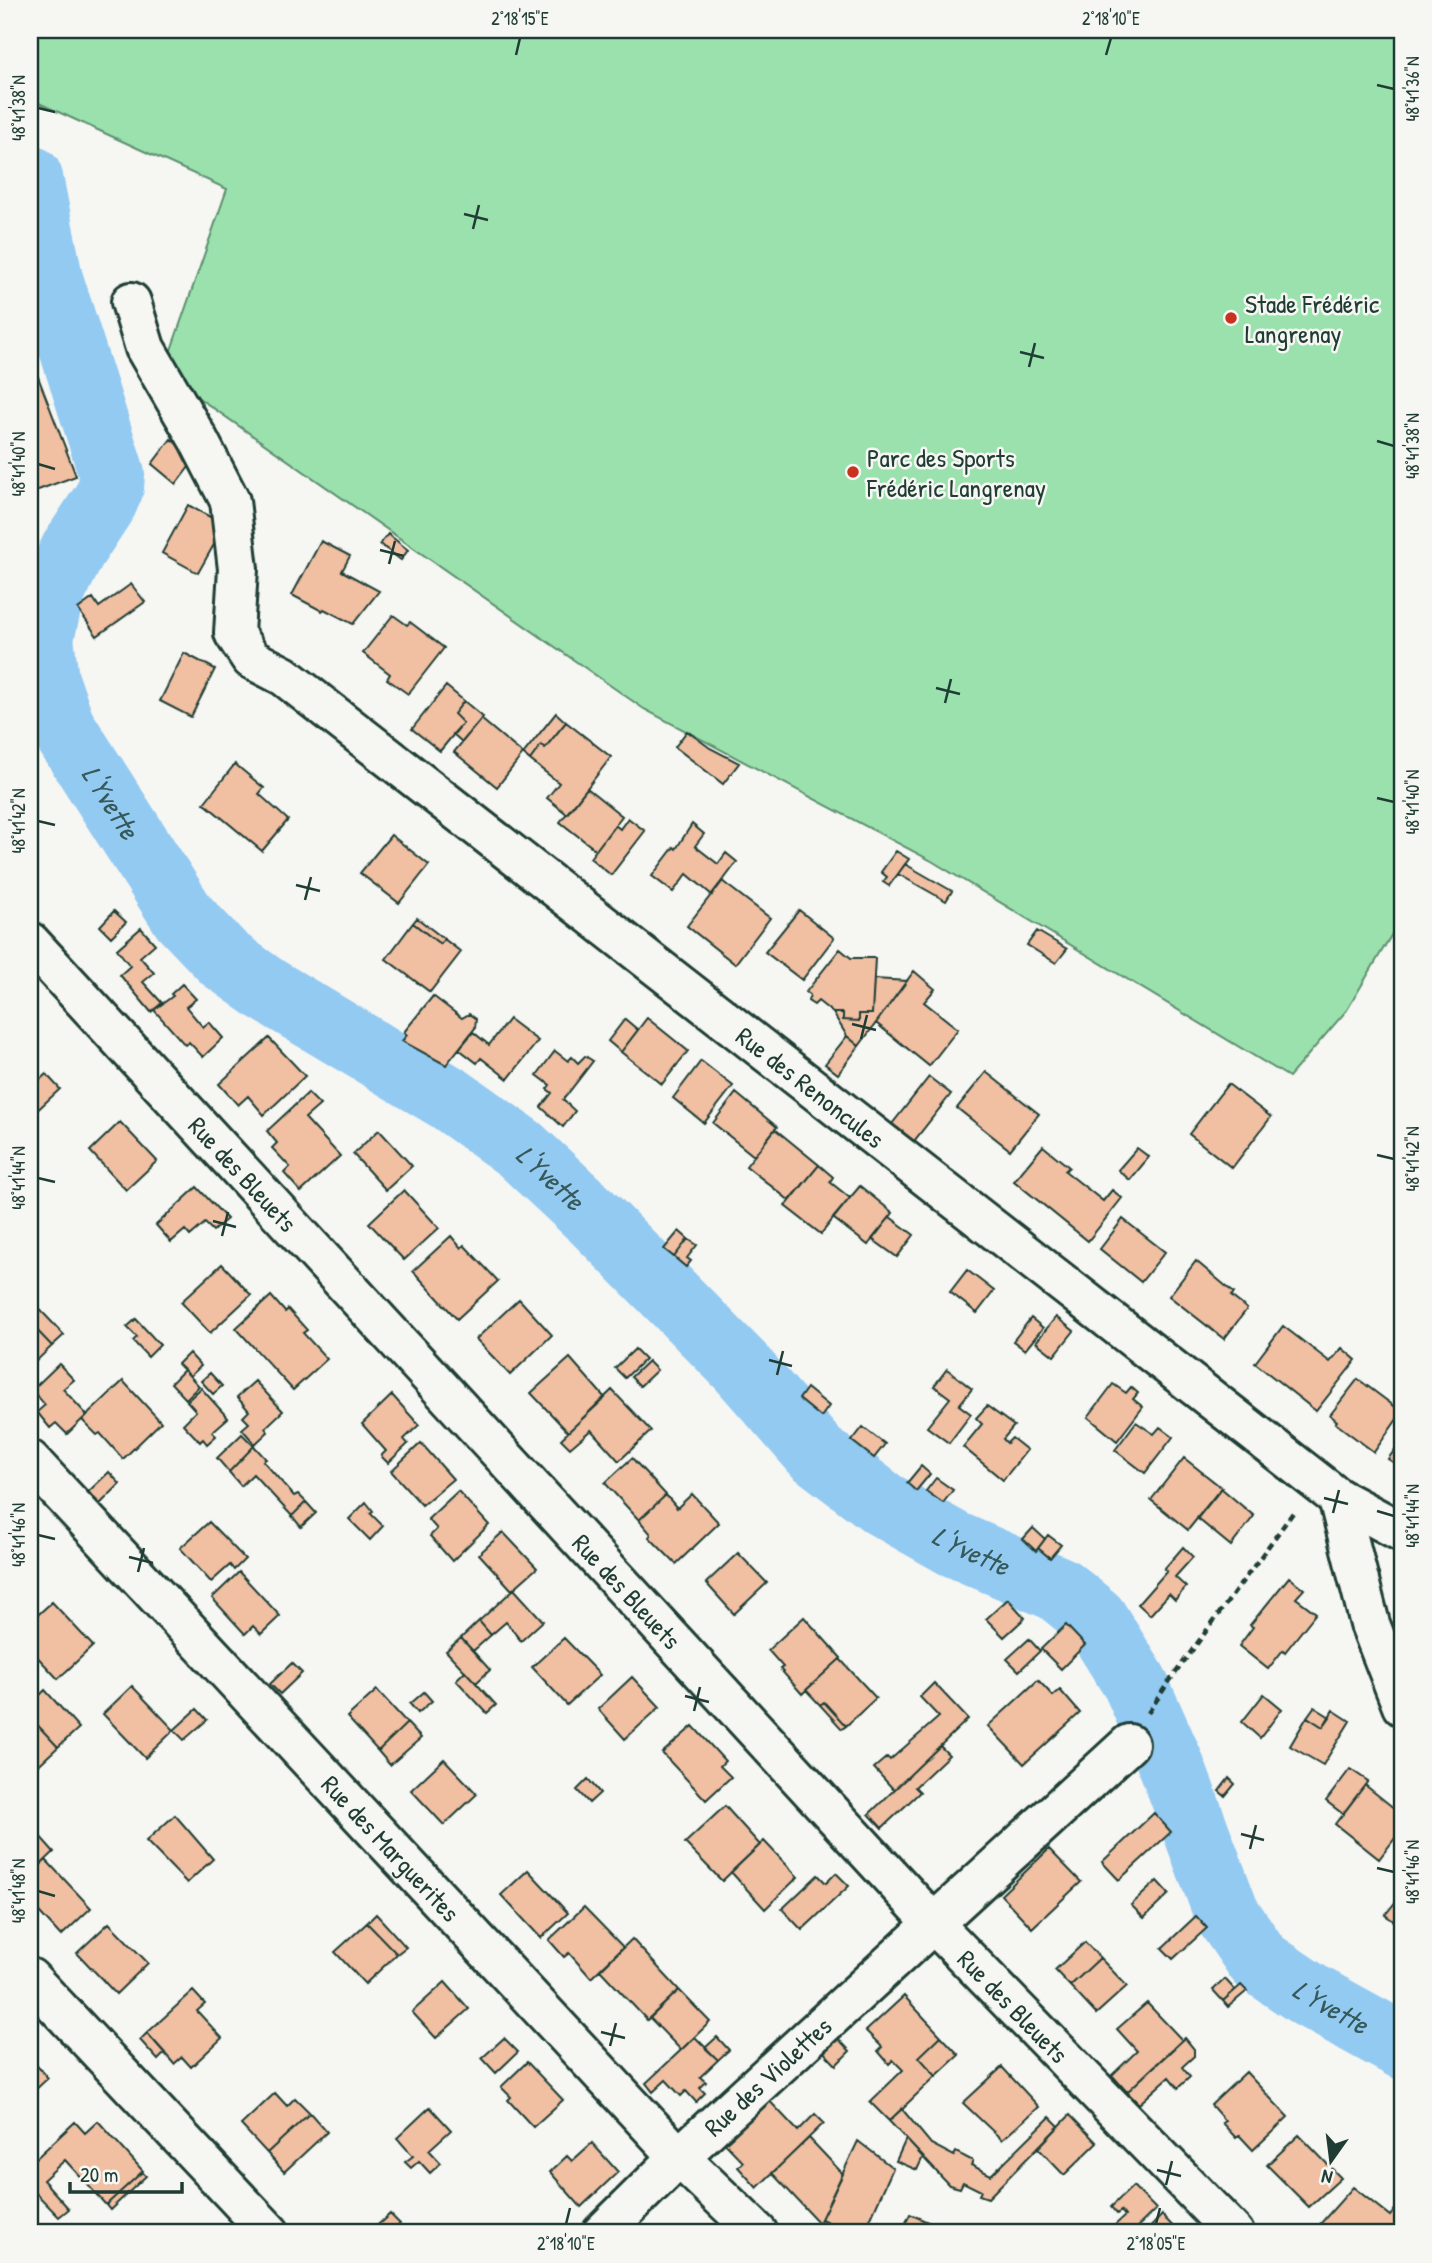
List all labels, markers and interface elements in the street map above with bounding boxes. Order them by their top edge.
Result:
text: 2°18'15"E [491,6,549,31]
text: 2°18'10"E [1082,6,1140,31]
text: 48°41'36"N [1400,56,1425,122]
text: 48°41'38"N [6,75,31,141]
place label: Stade Frédéric Langrenay [1245,286,1379,351]
marker: Stade Frédéric Langrenay [1223,310,1239,326]
text: 48°41'38"N [1400,413,1425,479]
text: 48°41'40"N [6,432,31,496]
place label: Parc des Sports Frédéric Langrenay [866,440,1046,505]
marker: Parc des Sports Frédéric Langrenay [845,464,861,480]
water label: L'Yvette [73,758,149,848]
text: 48°41'40"N [1400,770,1425,834]
text: 48°41'42"N [6,788,31,854]
street label: Rue des Renoncules [729,1018,892,1156]
street label: Rue des Bleuets [181,1108,305,1239]
text: 48°41'42"N [1400,1126,1425,1192]
water label: L'Yvette [508,1136,594,1220]
text: 48°41'44"N [6,1146,31,1210]
text: 48°41'44"N [1400,1484,1425,1548]
text: 48°41'46"N [6,1503,31,1567]
water label: L'Yvette [926,1517,1017,1585]
street label: Rue des Bleuets [565,1526,689,1656]
street label: Rue des Marguerites [314,1767,468,1929]
text: 48°41'46"N [1400,1840,1425,1904]
text: 48°41'48"N [6,1859,31,1923]
street label: Rue des Bleuets [950,1942,1077,2070]
water label: L'Yvette [1286,1971,1377,2044]
street label: Rue des Violettes [696,2008,839,2144]
north arrow [1296,2126,1366,2196]
scale bar [70,2151,182,2195]
text: 20 m [80,2160,118,2189]
text: N [1319,2164,1335,2191]
text: 2°18'10"E [537,2231,595,2256]
text: 2°18'05"E [1127,2231,1186,2256]

